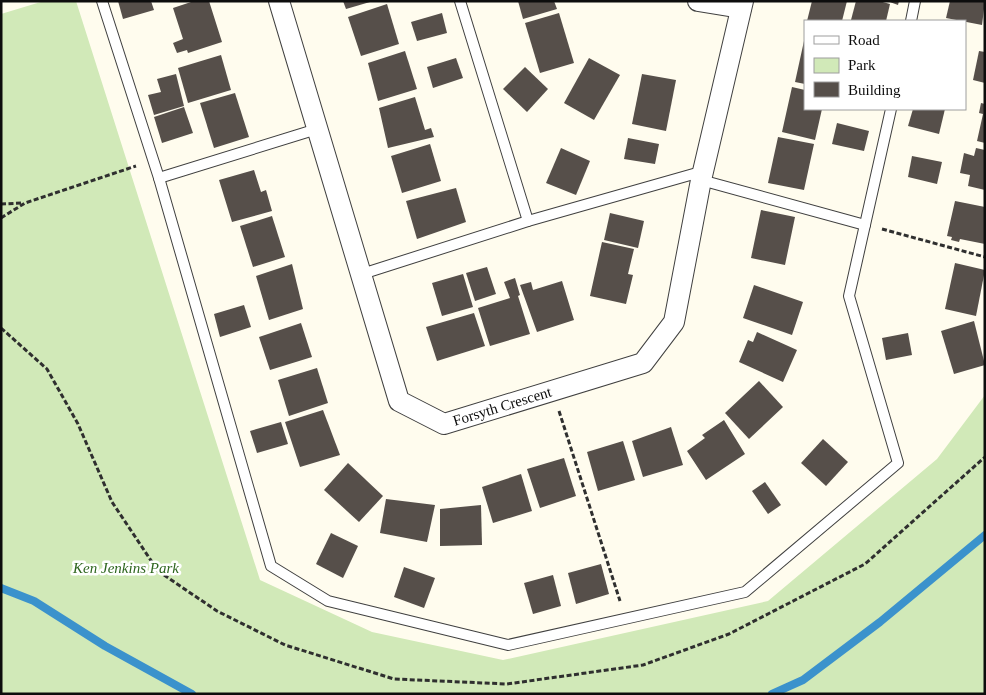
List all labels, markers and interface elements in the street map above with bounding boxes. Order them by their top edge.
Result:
legend [804,20,966,110]
text: Road [848,32,880,48]
text: Park [848,57,876,73]
text: Building [848,82,901,98]
street label: Forsyth Crescent [451,383,554,429]
park label: Ken Jenkins Park [72,560,179,576]

